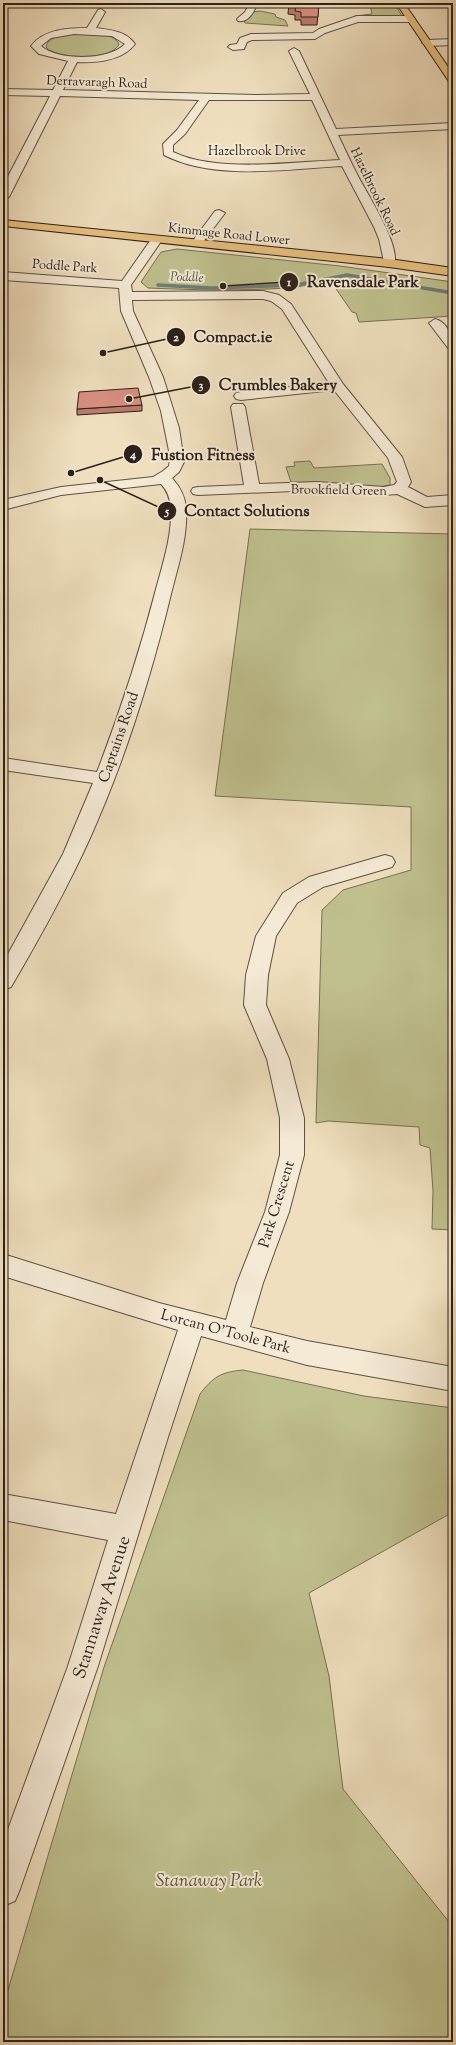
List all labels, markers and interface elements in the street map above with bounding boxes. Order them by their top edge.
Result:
street label: Derravaragh Road [46,72,148,94]
street label: Hazelbrook Drive [208,143,306,161]
street label: Hazelbrook Road [345,145,404,240]
street label: Kimmage Road Lower [167,220,291,250]
street label: Poddle Park [32,256,98,278]
water label: Poddle [170,268,204,288]
callout: Ravensdale Park [279,268,427,296]
text: Ravensdale Park [307,272,419,295]
text: 1 [286,274,292,292]
callout: Compact.ie [166,323,281,351]
text: Compact.ie [194,327,273,350]
text: 2 [173,329,179,347]
callout: Crumbles Bakery [191,371,345,399]
text: Crumbles Bakery [219,375,337,398]
text: 3 [199,377,204,395]
callout: Fustion Fitness [123,440,263,468]
text: Fustion Fitness [151,445,255,468]
text: 4 [129,446,136,464]
street label: Brookfield Green [291,481,388,501]
callout: Contact Solutions [157,497,318,525]
text: Contact Solutions [184,501,310,524]
text: 5 [164,503,170,521]
street label: Captains Road [94,689,145,786]
street label: Park Crescent [254,1158,301,1250]
street label: Lorcan O'Toole Park [158,1305,293,1360]
street label: Stannaway Avenue [68,1533,138,1682]
park label: Stanaway Park [156,1869,262,1895]

